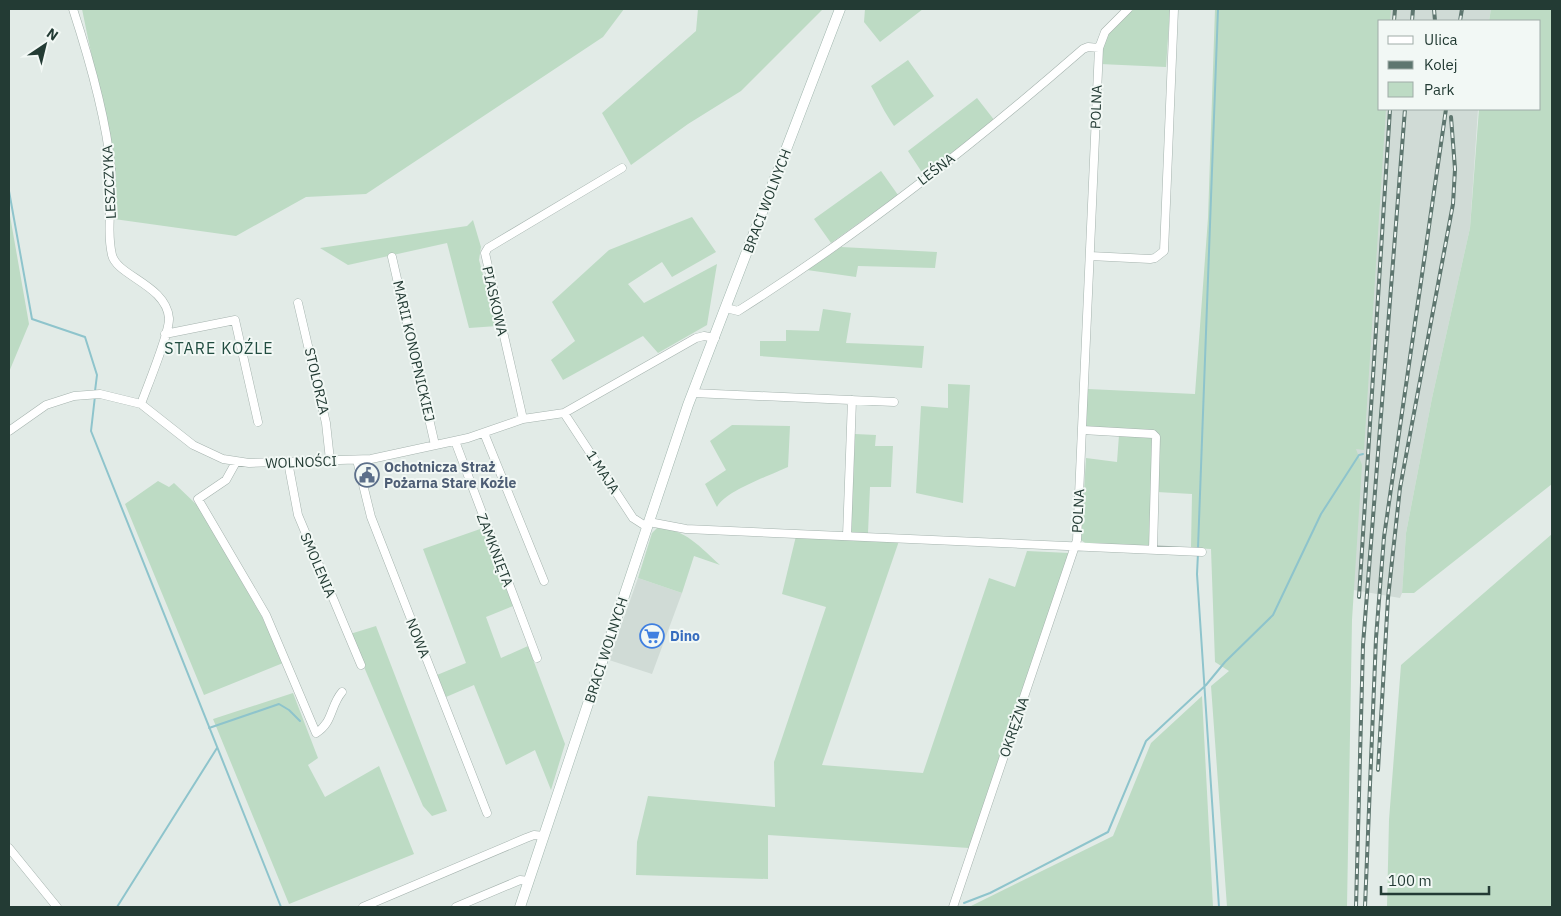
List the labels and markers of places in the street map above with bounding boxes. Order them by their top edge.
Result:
place label: Ochotnicza Straż Pożarna Stare Koźle [384,458,517,492]
public building icon: Ochotnicza Straż Pożarna Stare Koźle [354,462,380,488]
supermarket icon: Dino [639,623,665,649]
place label: Dino [670,627,700,645]

